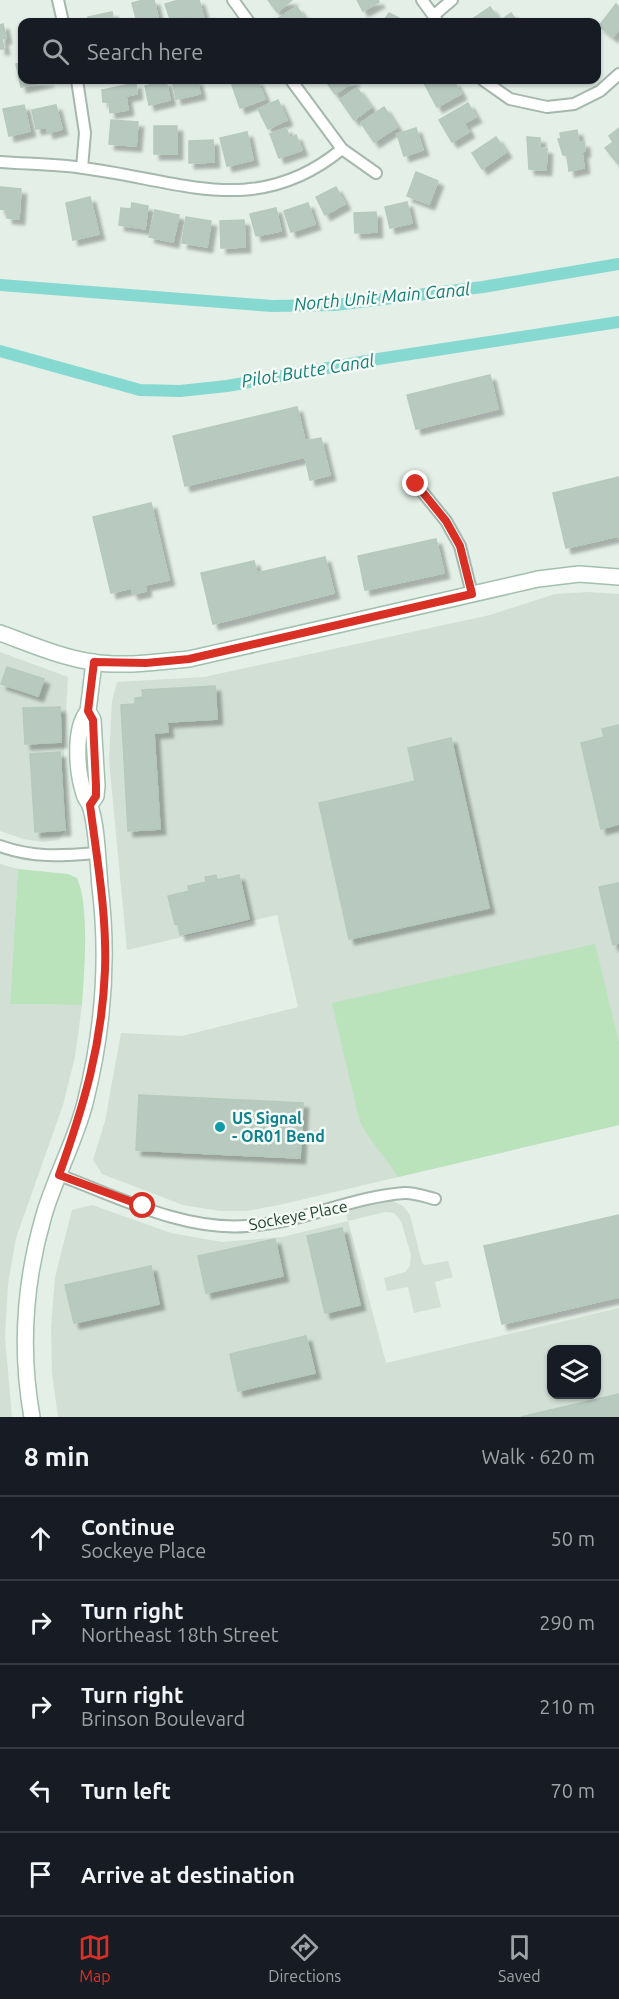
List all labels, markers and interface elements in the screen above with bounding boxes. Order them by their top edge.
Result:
search box [18,18,601,84]
icon: search [39,35,72,68]
text: Search here [87,39,203,64]
water label: North Unit Main Canal [293,278,471,314]
water label: Pilot Butte Canal [240,350,376,390]
route end [402,470,428,496]
place label: US Signal - OR01 Bend [232,1109,325,1145]
marker: US Signal - OR01 Bend [213,1120,227,1134]
route start [129,1192,155,1218]
street label: Sockeye Place [247,1197,349,1233]
map controls [547,1345,601,1399]
button: layers [547,1345,601,1399]
text: 8 min [24,1442,90,1471]
text: Walk · 620 m [482,1445,595,1468]
text: Continue [81,1514,175,1539]
icon: ahead [24,1522,57,1555]
text: 50 m [551,1527,595,1550]
text: Sockeye Place [81,1539,206,1562]
text: Turn right [81,1598,183,1623]
icon: right [24,1606,57,1639]
text: 290 m [539,1611,595,1634]
text: Northeast 18th Street [81,1623,279,1646]
text: Turn right [81,1682,183,1707]
icon: right [24,1690,57,1723]
text: 210 m [539,1695,595,1718]
text: Brinson Boulevard [81,1707,245,1730]
icon: left [24,1774,57,1807]
text: Turn left [81,1778,171,1803]
text: 70 m [551,1779,595,1802]
icon: arrive [24,1858,57,1891]
text: Arrive at destination [81,1862,295,1887]
tab: Map [78,1931,111,1985]
tab: Directions [268,1931,341,1985]
tab: Saved [498,1931,541,1985]

